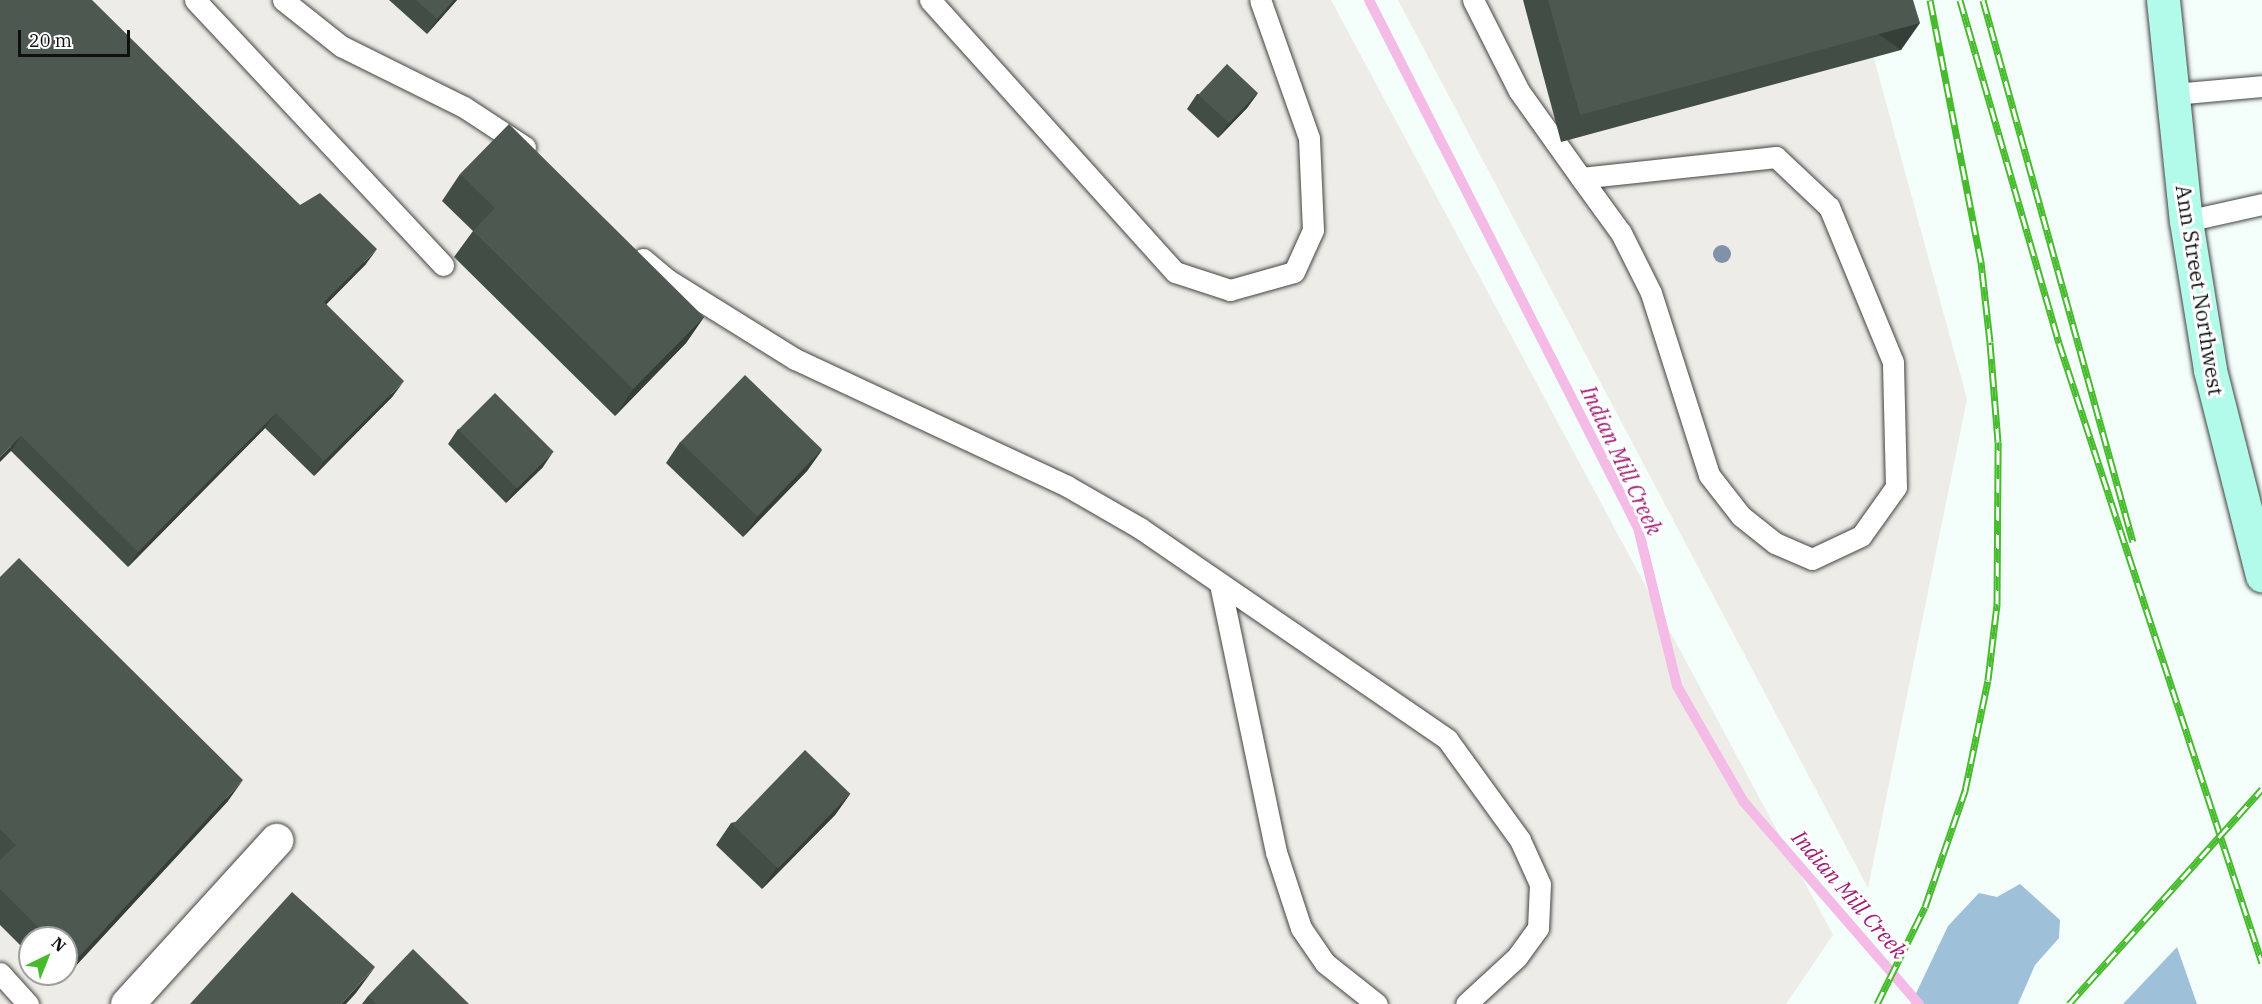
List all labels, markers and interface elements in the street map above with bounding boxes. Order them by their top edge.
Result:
scale bar [21,18,134,56]
text: 20 m [29,29,72,52]
street label: Ann Street Northwest [2171,183,2229,397]
water label: Indian Mill Creek [1576,381,1668,539]
water label: Indian Mill Creek [1787,824,1913,964]
north arrow [18,926,78,986]
text: N [47,933,70,956]

